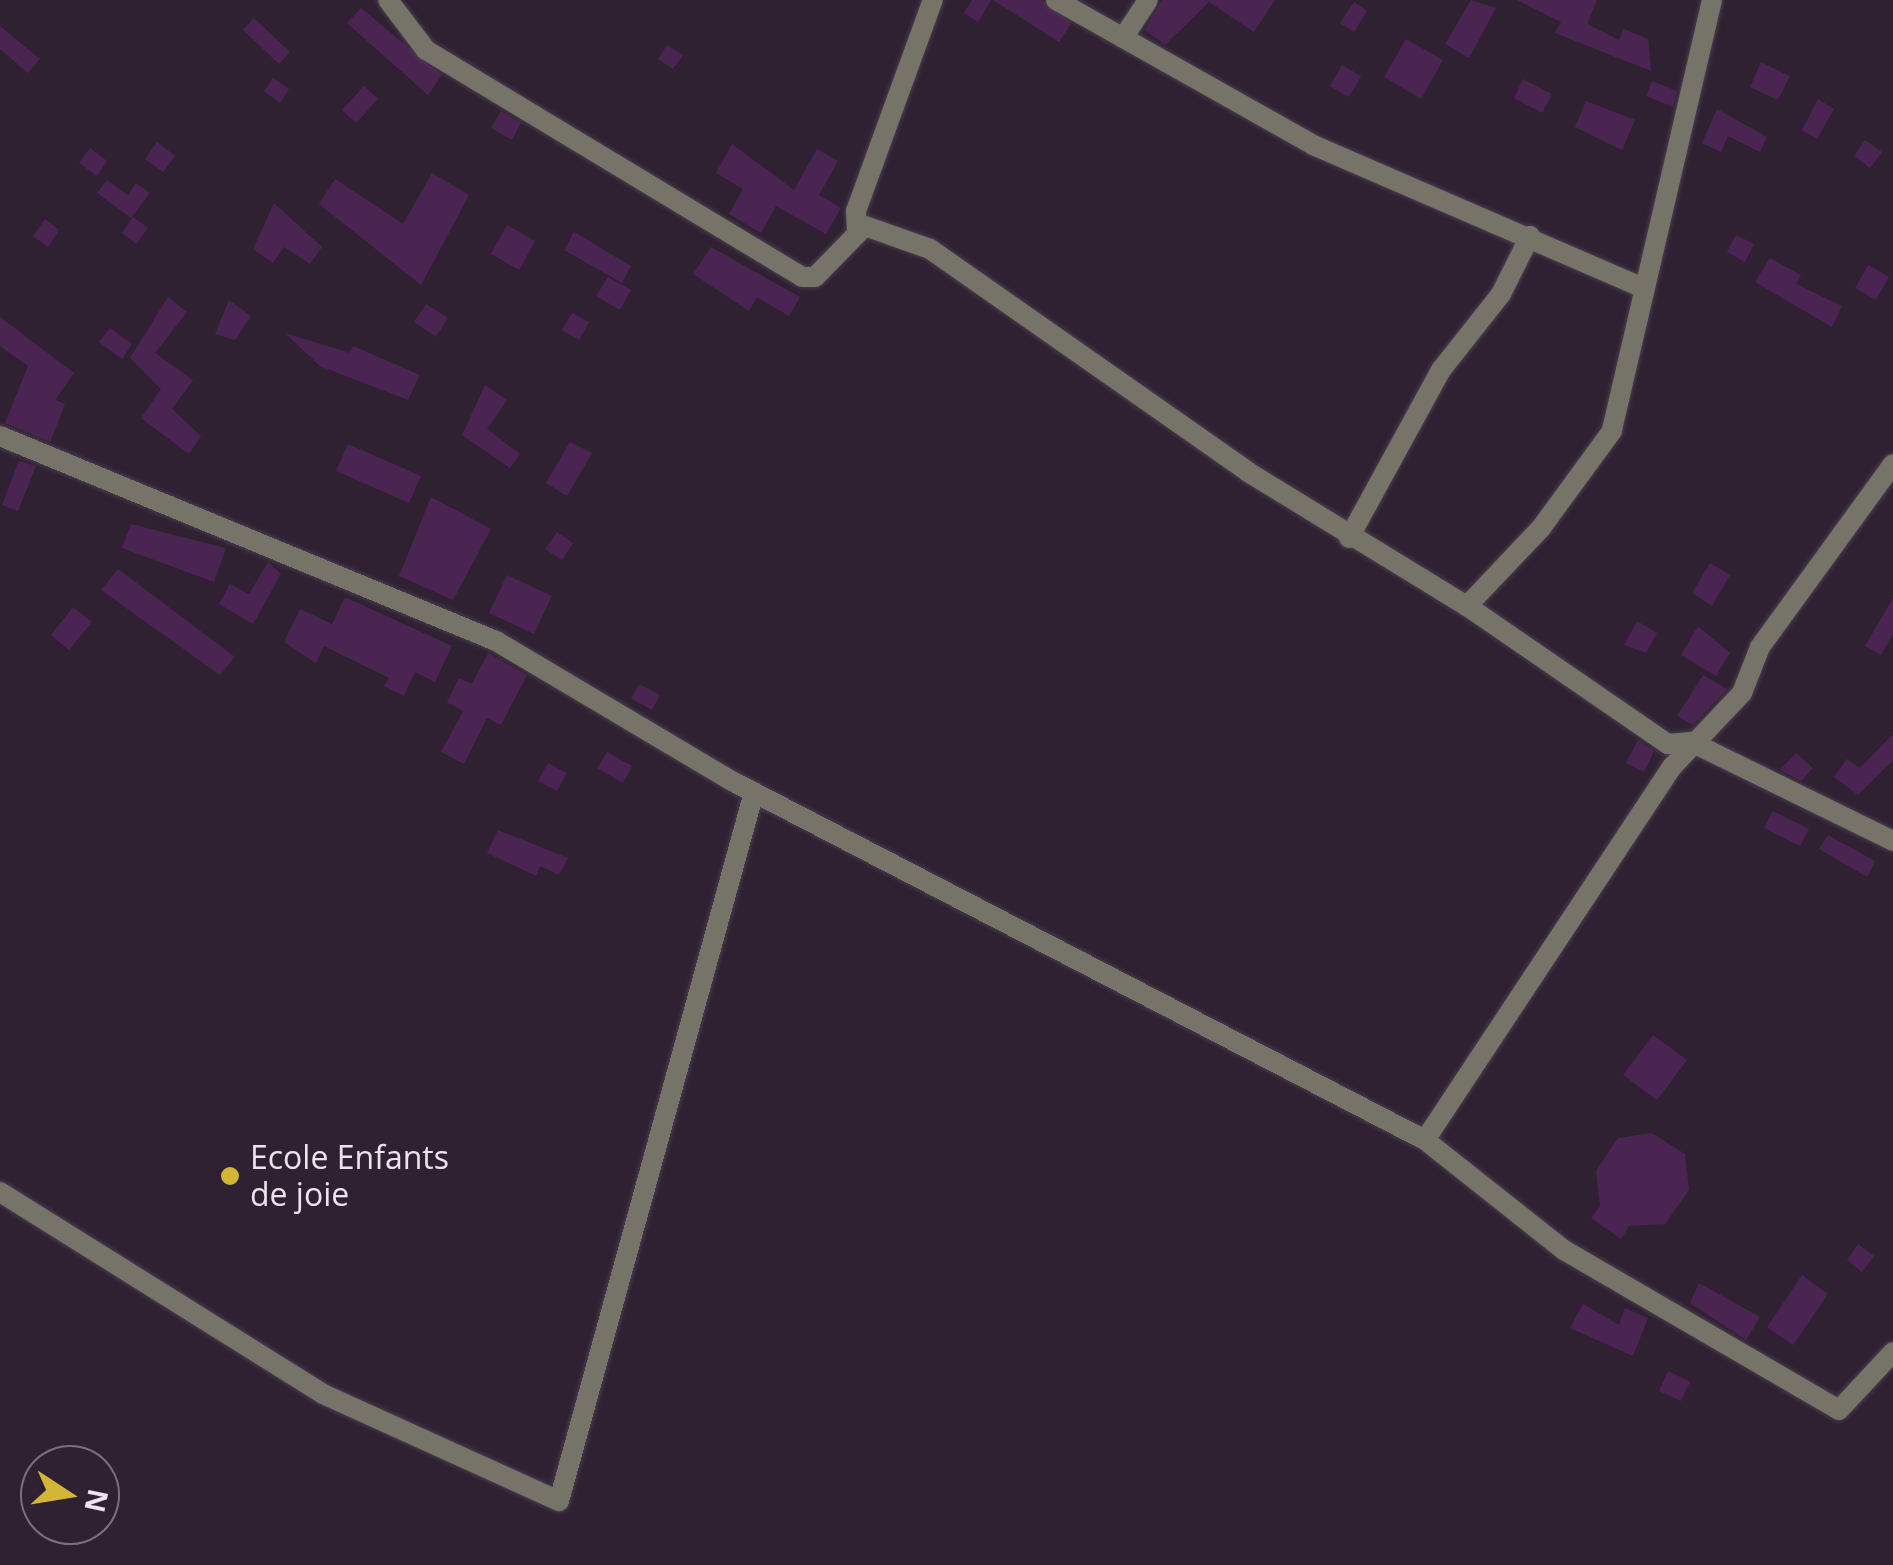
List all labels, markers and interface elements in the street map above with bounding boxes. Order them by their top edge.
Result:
place label: Ecole Enfants de joie [250,1139,449,1214]
marker: Ecole Enfants de joie [219,1165,241,1187]
north arrow [20,1445,120,1545]
text: N [76,1486,118,1516]

